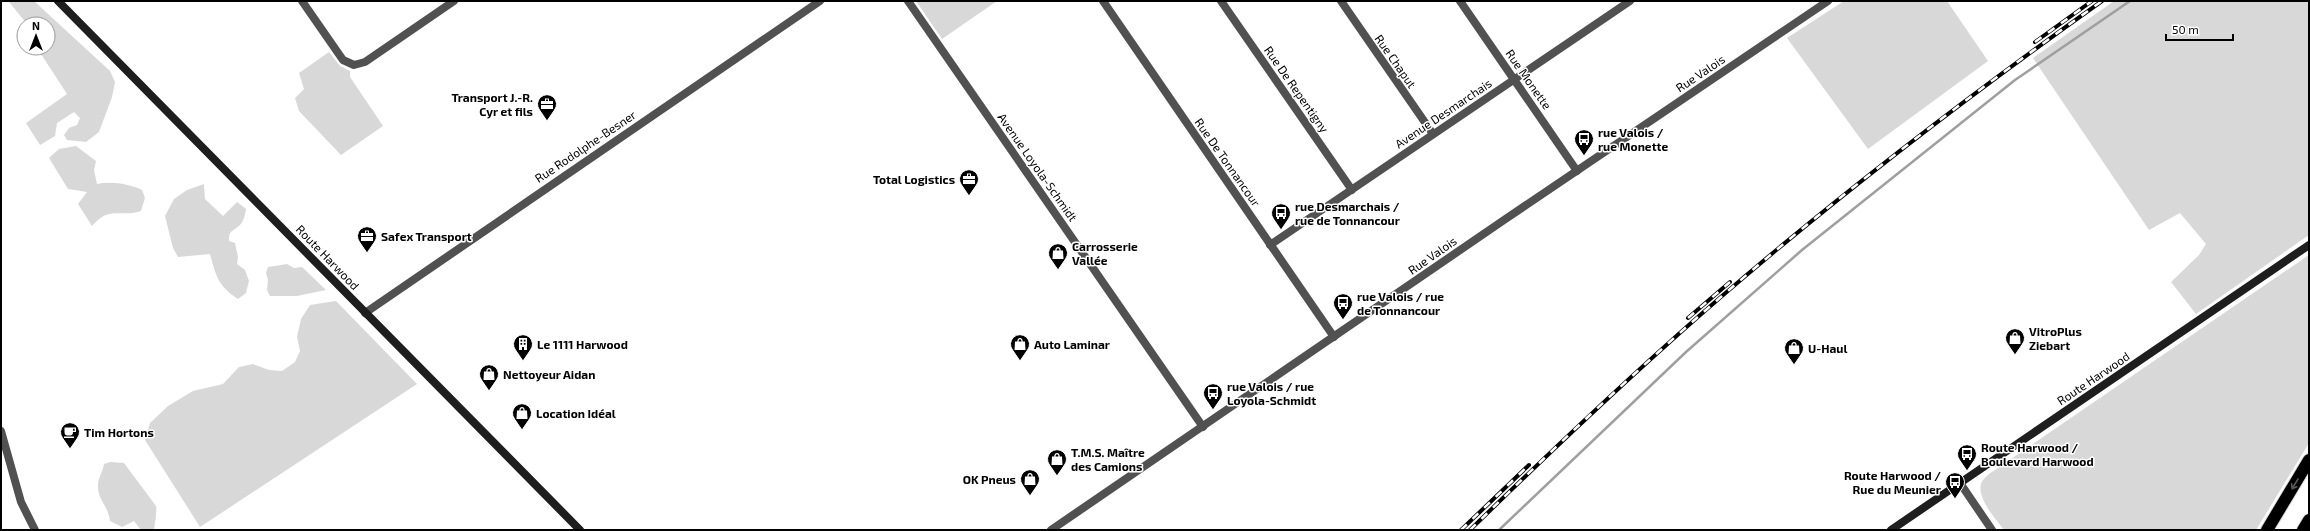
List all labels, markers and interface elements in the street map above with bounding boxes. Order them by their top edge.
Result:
north arrow [16,16,56,56]
scale bar [2166,16,2233,42]
text: N [32,19,40,32]
text: 50 m [2172,22,2199,36]
street label: Rue Chaput [1372,32,1420,91]
street label: Rue De Repentigny [1262,43,1332,135]
street label: Rue Monette [1503,46,1555,112]
street label: Rue Valois [1673,52,1727,94]
street label: Avenue Desmarchais [1392,75,1494,151]
place label: Transport J.-R. Cyr et fils [451,90,533,119]
office icon: Transport J.-R. Cyr et fils [536,93,558,121]
street label: Rue Rodolphe-Besner [532,107,638,185]
street label: Avenue Loyola-Schmidt [995,110,1081,224]
street label: Rue De Tonnancour [1192,115,1264,209]
place label: rue Valois / rue Monette [1598,125,1668,153]
bus stop icon: rue Valois / rue Monette [1573,128,1595,156]
office icon: Total Logistics [958,168,980,196]
place label: Total Logistics [873,172,955,186]
place label: rue Desmarchais / rue de Tonnancour [1295,199,1400,227]
bus stop icon: rue Desmarchais / rue de Tonnancour [1270,202,1292,230]
street label: Route Harwood [294,222,362,292]
office icon: Safex Transport [356,225,378,253]
place label: Safex Transport [381,229,472,243]
street label: Rue Valois [1405,233,1459,277]
place label: Carrosserie Vallée [1072,239,1138,267]
shop icon: Carrosserie Vallée [1047,242,1069,270]
place label: rue Valois / rue de Tonnancour [1357,289,1444,317]
bus stop icon: rue Valois / rue de Tonnancour [1332,292,1354,320]
place label: VitroPlus Ziebart [2029,324,2082,352]
shop icon: VitroPlus Ziebart [2004,327,2026,355]
building icon: Le 1111 Harwood [512,333,534,361]
shop icon: Auto Laminar [1009,333,1031,361]
place label: Le 1111 Harwood [537,337,628,351]
place label: Auto Laminar [1034,337,1110,351]
shop icon: U-Haul [1783,337,1805,365]
place label: U-Haul [1808,341,1847,355]
street label: Route Harwood [2054,349,2132,407]
shop icon: Nettoyeur Aidan [478,363,500,391]
place label: Nettoyeur Aidan [503,367,595,382]
place label: rue Valois / rue Loyola-Schmidt [1227,379,1316,408]
bus stop icon: rue Valois / rue Loyola-Schmidt [1202,382,1224,410]
shop icon: Location Idéal [511,402,533,430]
place label: Location Idéal [536,406,616,420]
cafe icon: Tim Hortons [59,421,81,449]
place label: Tim Hortons [84,425,154,439]
place label: Route Harwood / Boulevard Harwood [1981,440,2094,468]
bus stop icon: Route Harwood / Boulevard Harwood [1956,443,1978,471]
place label: T.M.S. Maître des Camions [1071,445,1145,473]
shop icon: T.M.S. Maître des Camions [1046,448,1068,476]
shop icon: OK Pneus [1019,468,1041,496]
place label: Route Harwood / Rue du Meunier [1844,468,1941,496]
bus stop icon: Route Harwood / Rue du Meunier [1944,471,1966,499]
place label: OK Pneus [963,472,1016,486]
one-way arrow [2290,478,2298,490]

